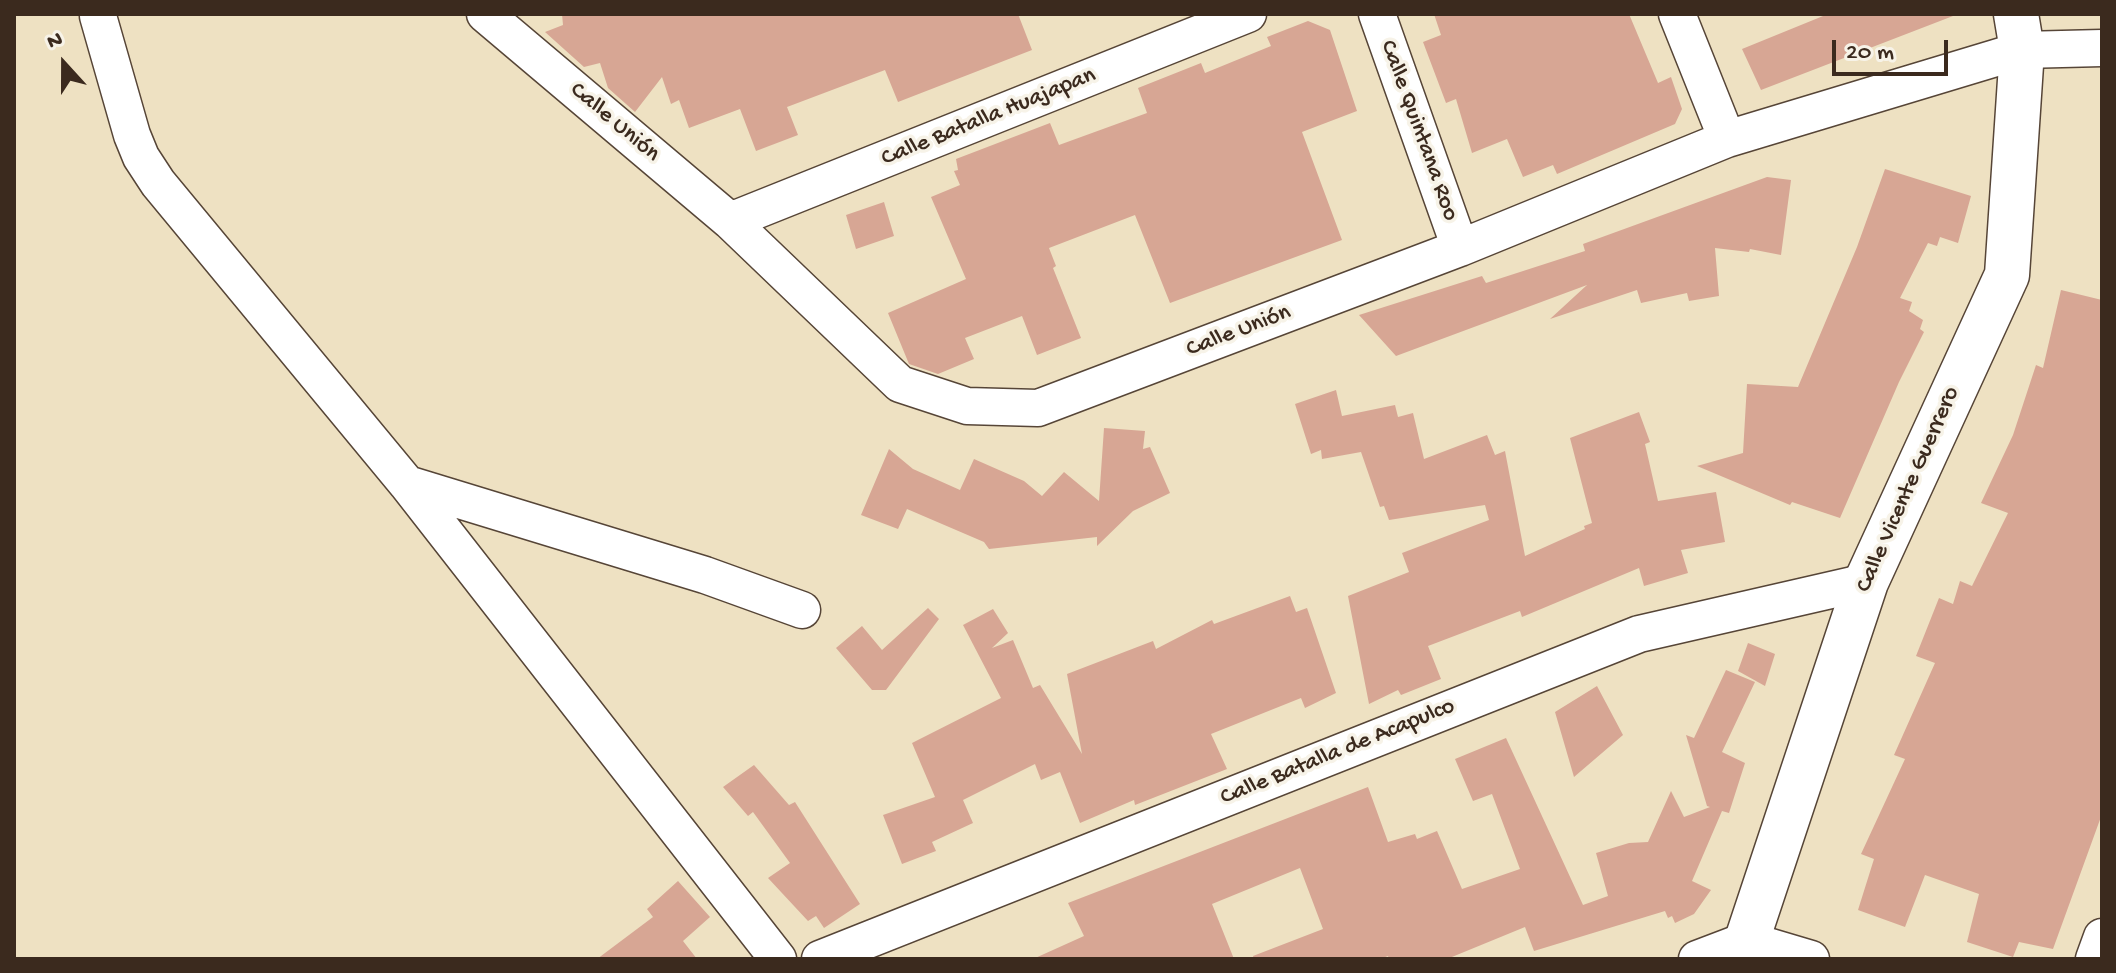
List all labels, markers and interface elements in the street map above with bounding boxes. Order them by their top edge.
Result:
north arrow [24,24,104,104]
scale bar [1836,24,1952,74]
text: N [44,27,67,56]
street label: Calle Quintana Roo [1372,37,1464,225]
text: 20 m [1846,39,1894,68]
street label: Calle Batalla Huajapan [878,62,1100,174]
street label: Calle Unión [563,77,665,169]
street label: Calle Unión [1183,299,1295,365]
street label: Calle Vicente Guerrero [1851,383,1967,597]
street label: Calle Batalla de Acapulco [1217,693,1459,813]

